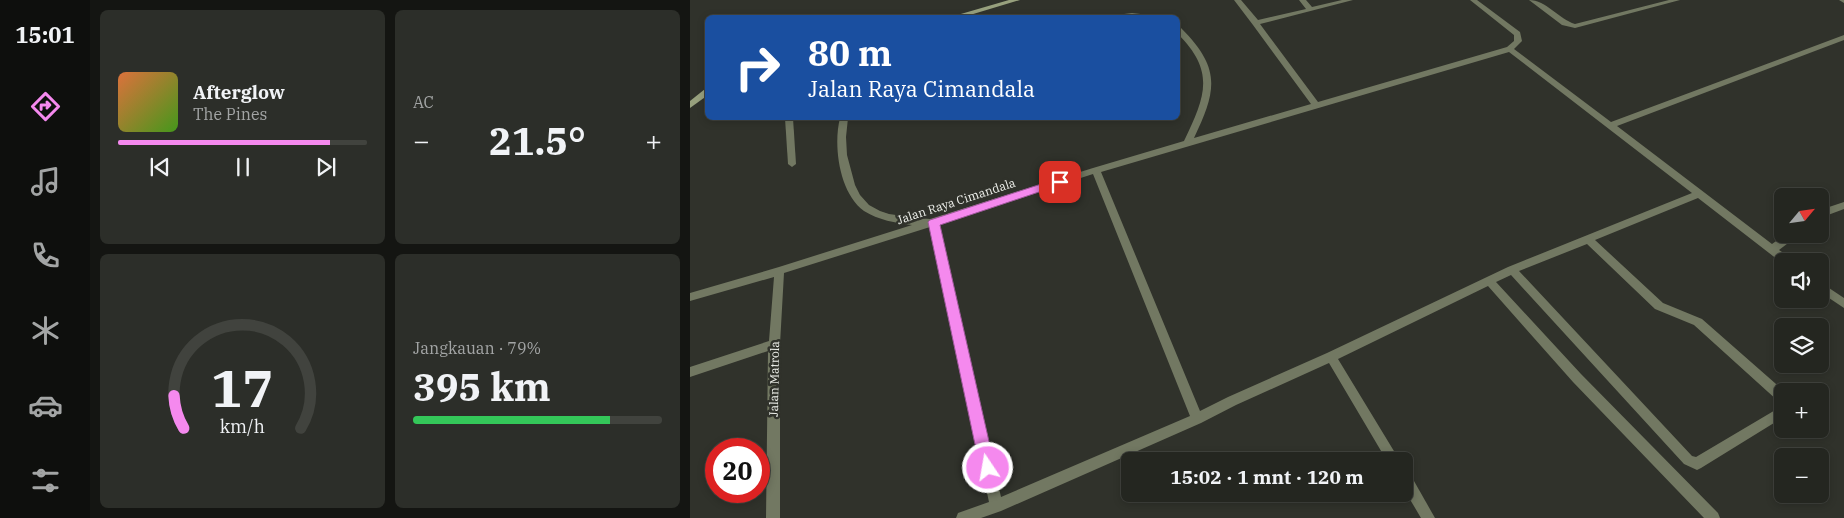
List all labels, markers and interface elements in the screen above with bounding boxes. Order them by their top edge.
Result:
text: 15:01 [15,20,75,49]
text: 80 m [808,30,892,76]
icon: right [725,35,790,100]
text: Jalan Raya Cimandala [808,74,1035,103]
text: Afterglow [193,80,285,104]
icon: directions [28,89,63,124]
text: AC [413,92,434,112]
text: The Pines [193,104,267,124]
text: 21.5° [489,116,586,165]
text: − [413,122,430,159]
text: + [645,122,662,159]
icon: previous [146,153,174,181]
icon: pause [229,153,257,181]
icon: next [312,153,340,181]
pin [1039,161,1081,203]
icon: music [28,164,63,199]
icon: arrive [1046,168,1074,196]
street label: Jalan Raya Cimandala [895,175,1018,227]
north arrow [1774,188,1829,242]
map controls [1774,188,1829,503]
icon: phone [28,238,63,273]
button: sound [1774,253,1829,308]
icon: climate [28,313,63,348]
button: layers [1774,318,1829,373]
text: Jangkauan · 79% [413,338,541,358]
street label: Jalan Matrola [766,340,782,417]
text: 17 [211,354,274,421]
text: 395 km [413,362,551,411]
button: + [1774,383,1829,438]
icon: car [28,388,63,423]
text: km/h [220,415,265,438]
speed limit sign: 20 [705,438,770,503]
position arrow [961,441,1013,493]
button: − [1774,448,1829,503]
icon: filters [28,463,63,498]
text: 15:02 · 1 mnt · 120 m [1170,465,1364,489]

